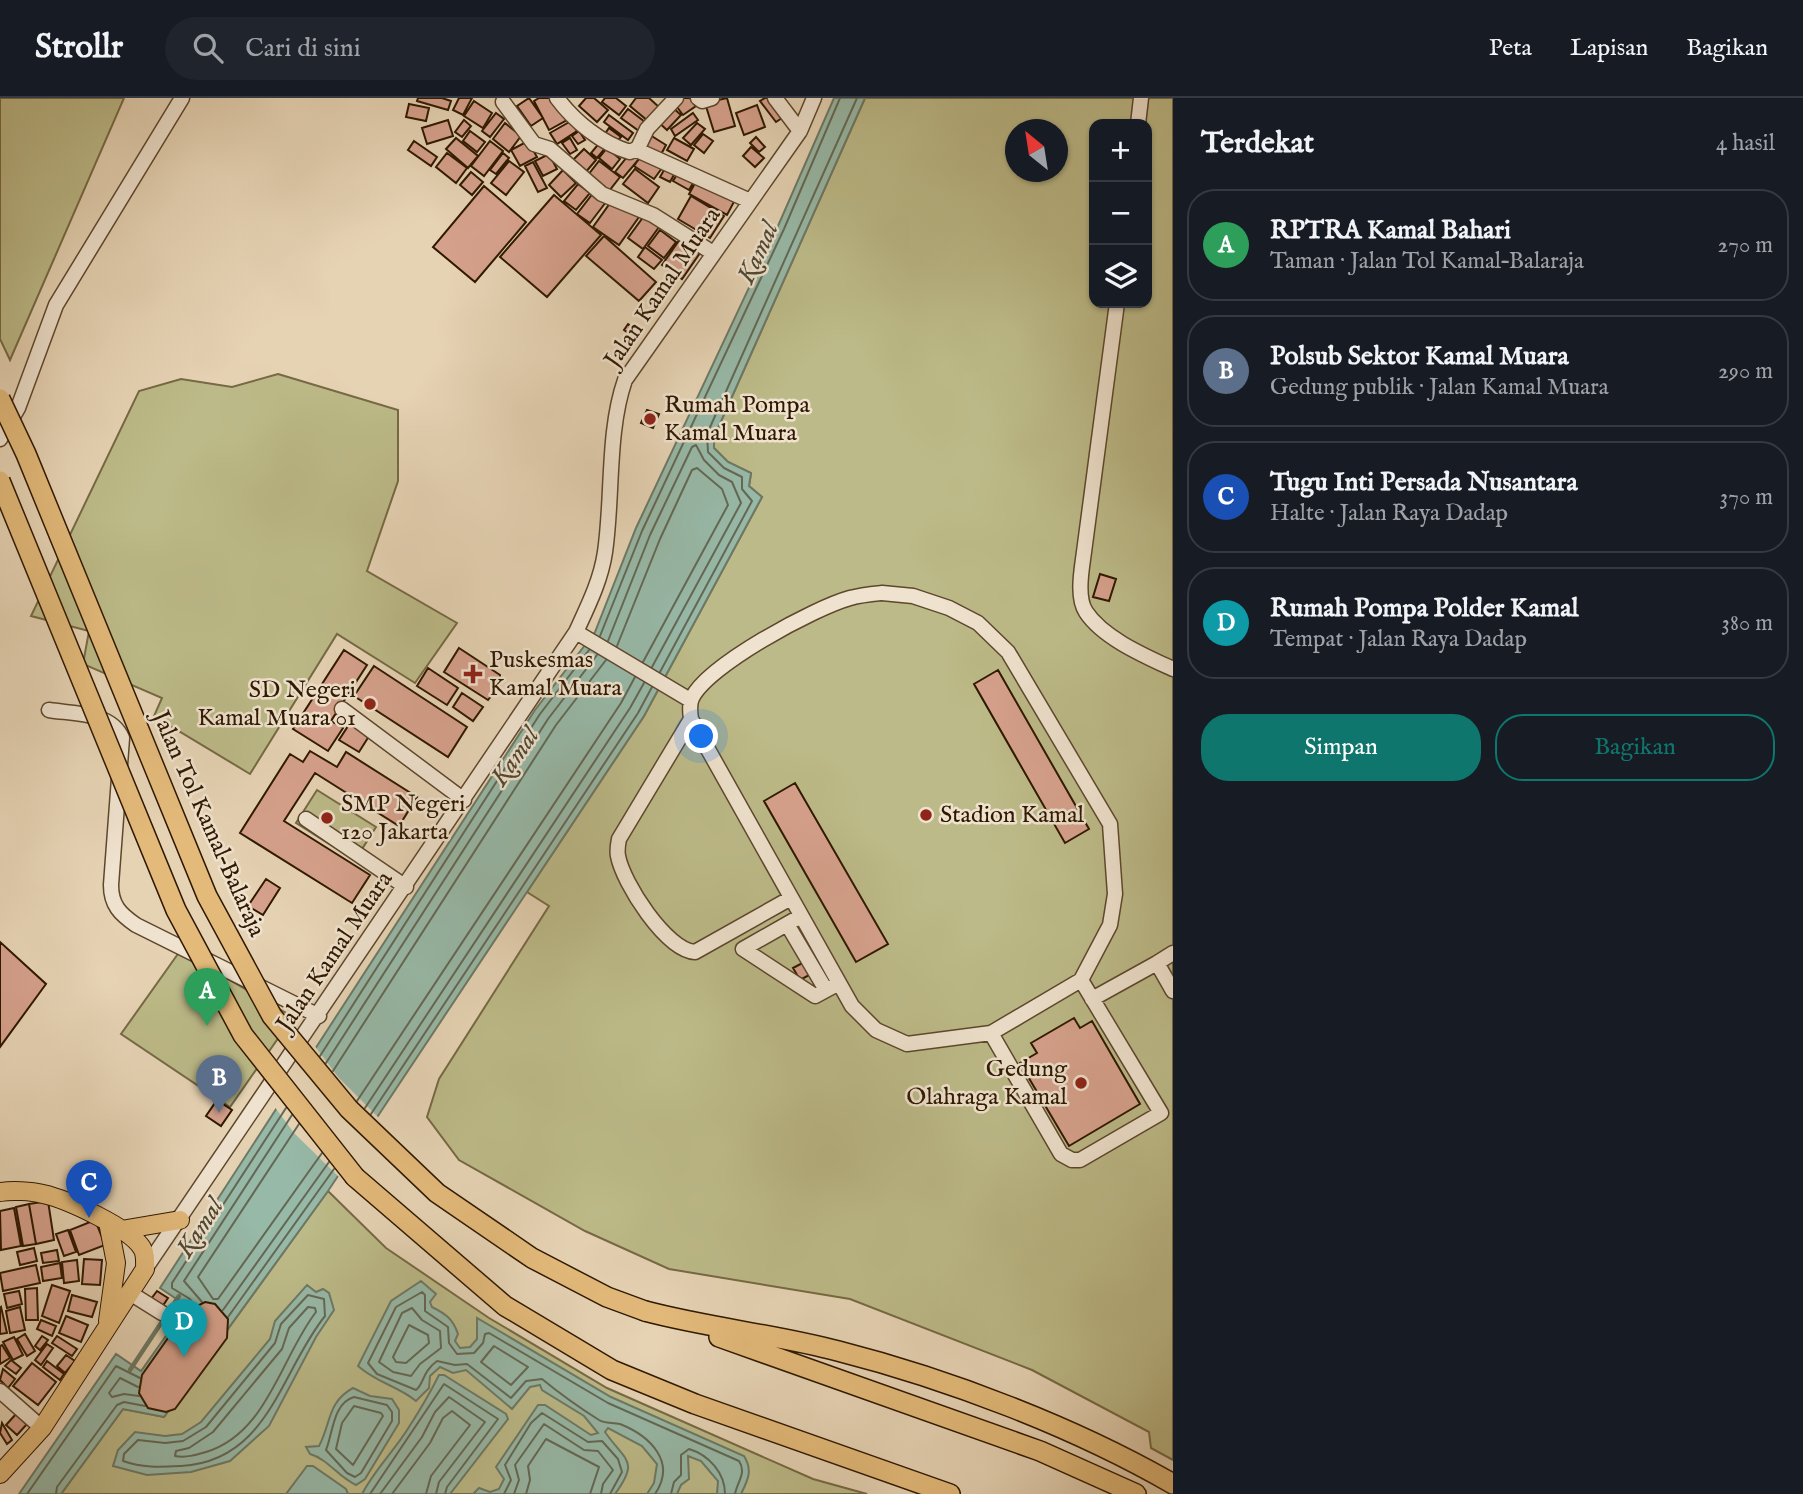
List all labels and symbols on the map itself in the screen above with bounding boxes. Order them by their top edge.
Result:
north arrow [1005,119,1068,182]
street label: Jalan Kamal Muara [596,201,729,377]
water label: Kamal [729,215,787,290]
place label: Rumah Pompa Kamal Muara [664,390,810,449]
marker: Rumah Pompa Kamal Muara [642,411,658,427]
place label: Puskesmas Kamal Muara [489,645,622,704]
marker: Puskesmas Kamal Muara [463,664,483,684]
place label: SD Negeri Kamal Muara 01 [197,675,356,734]
marker: SD Negeri Kamal Muara 01 [362,696,378,712]
street label: Jalan Tol Kamal–Balaraja [143,703,272,942]
your location [684,719,718,753]
water label: Kamal [483,720,548,794]
place label: SMP Negeri 120 Jakarta [341,789,465,848]
place label: Stadion Kamal [940,800,1085,831]
marker: Stadion Kamal [918,807,934,823]
marker: SMP Negeri 120 Jakarta [319,810,335,826]
street label: Jalan Kamal Muara [268,865,401,1041]
pin: A [184,968,230,1026]
place label: Gedung Olahraga Kamal [906,1054,1068,1113]
pin: B [196,1055,242,1113]
marker: Gedung Olahraga Kamal [1073,1075,1089,1091]
pin: C [66,1160,112,1218]
water label: Kamal [168,1190,232,1265]
pin: D [161,1299,207,1357]

